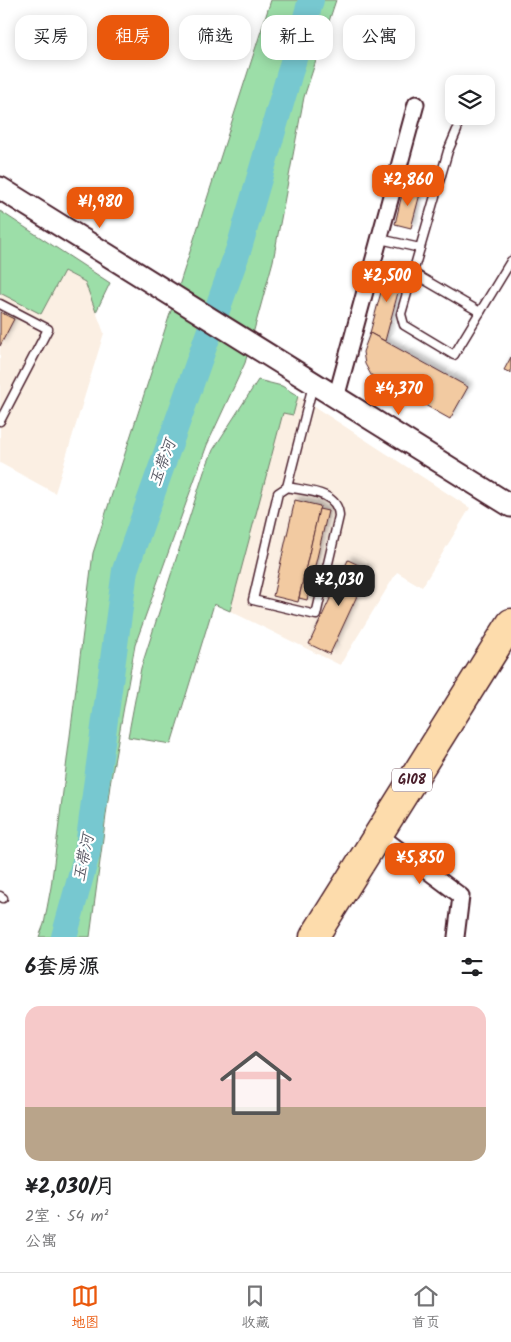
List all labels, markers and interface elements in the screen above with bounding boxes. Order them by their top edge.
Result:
chip: 买房 [15,15,87,60]
chip: 租房 [97,15,169,60]
chip: 筛选 [179,15,251,60]
chip: 新上 [261,15,333,60]
chip: 公寓 [343,15,415,60]
map controls [445,75,495,125]
button: layers [445,75,495,125]
pin: ¥2,860 [367,164,449,207]
text: ¥2,860 [383,168,433,193]
pin: ¥1,980 [59,186,141,229]
text: ¥1,980 [78,190,122,215]
pin: ¥2,500 [346,260,428,303]
text: ¥2,500 [363,264,411,289]
pin: ¥4,370 [358,374,440,416]
text: ¥4,370 [375,377,423,402]
water label: 玉带河 [143,433,184,490]
pin: ¥2,030 [298,564,380,607]
text: ¥2,030 [315,568,363,593]
road number: G108 [392,768,432,792]
water label: 玉带河 [67,829,102,884]
pin: ¥5,850 [379,842,461,885]
text: ¥5,850 [396,846,444,871]
text: 6套房源 [25,951,99,984]
icon: filters [458,953,486,981]
icon: home [211,1038,301,1128]
text: ¥2,030/月 [25,1171,116,1204]
text: 2室 · 54 m² [25,1204,108,1229]
text: 公寓 [25,1229,57,1254]
tab: 地图 [71,1282,99,1334]
tab: 收藏 [241,1282,269,1334]
tab: 首页 [412,1282,440,1334]

